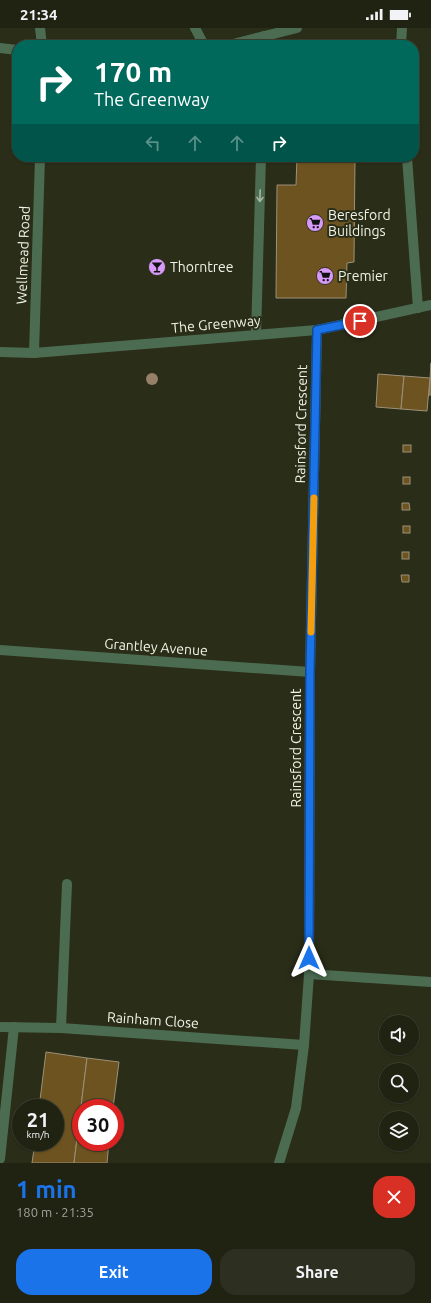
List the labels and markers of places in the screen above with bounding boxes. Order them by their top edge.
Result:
place label: Beresford Buildings [328,207,391,239]
supermarket icon: Beresford Buildings [305,213,325,233]
bar icon: Thorntree [147,257,167,277]
place label: Thorntree [170,259,234,275]
supermarket icon: Premier [315,266,335,286]
place label: Premier [338,268,389,284]
pin [343,304,377,338]

